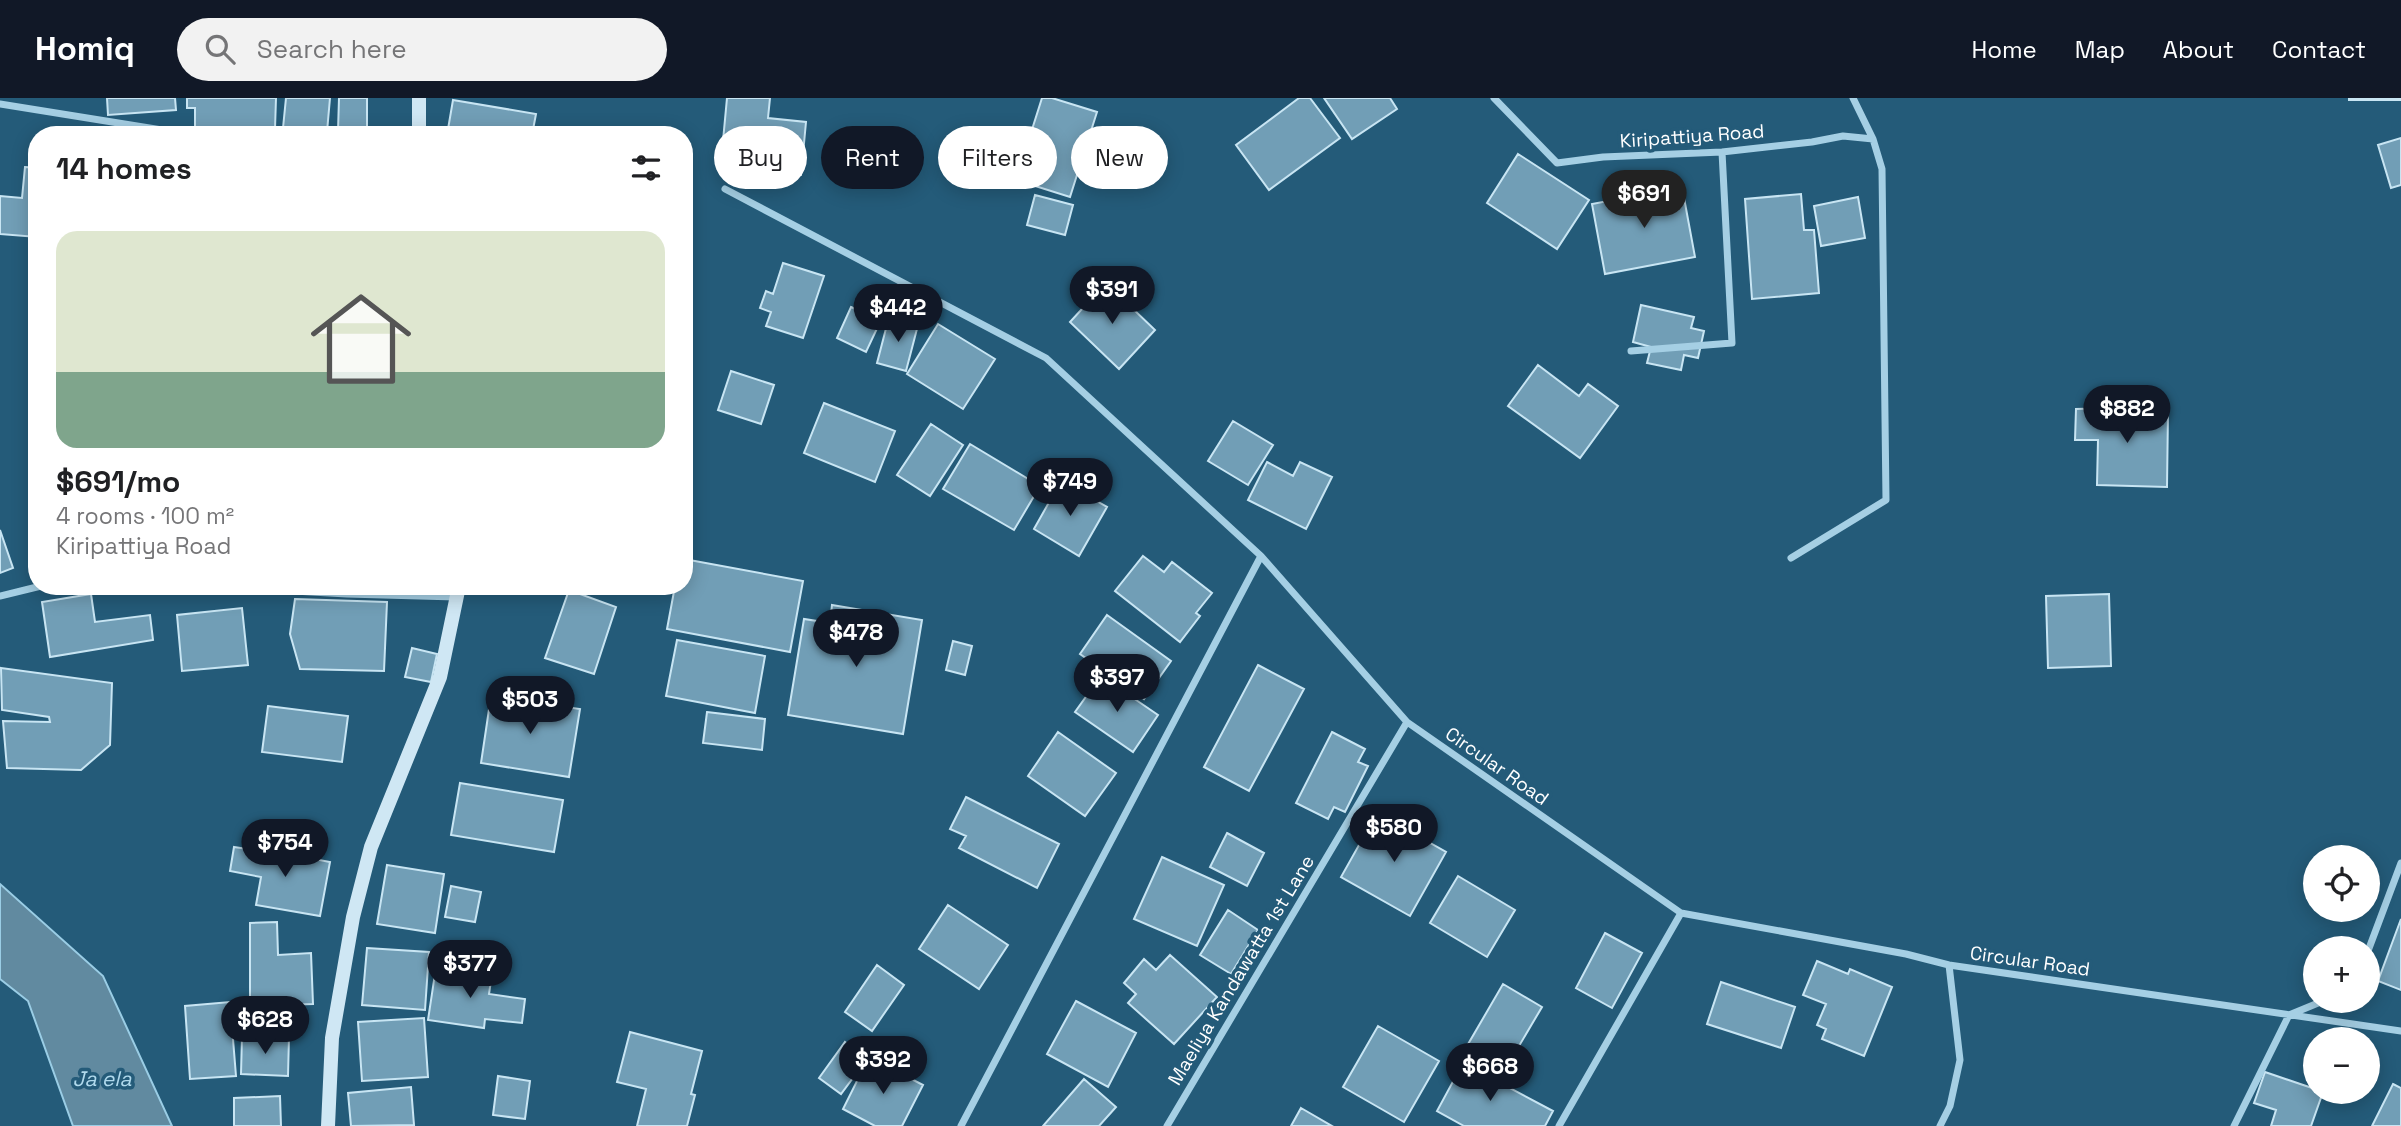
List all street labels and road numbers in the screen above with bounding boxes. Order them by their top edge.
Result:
street label: Kiripattiya Road [1619,118,1765,154]
street label: Circular Road [1440,721,1554,811]
street label: Maeliya Kandawatta 1st Lane [1162,850,1320,1090]
street label: Circular Road [1968,940,2092,982]

